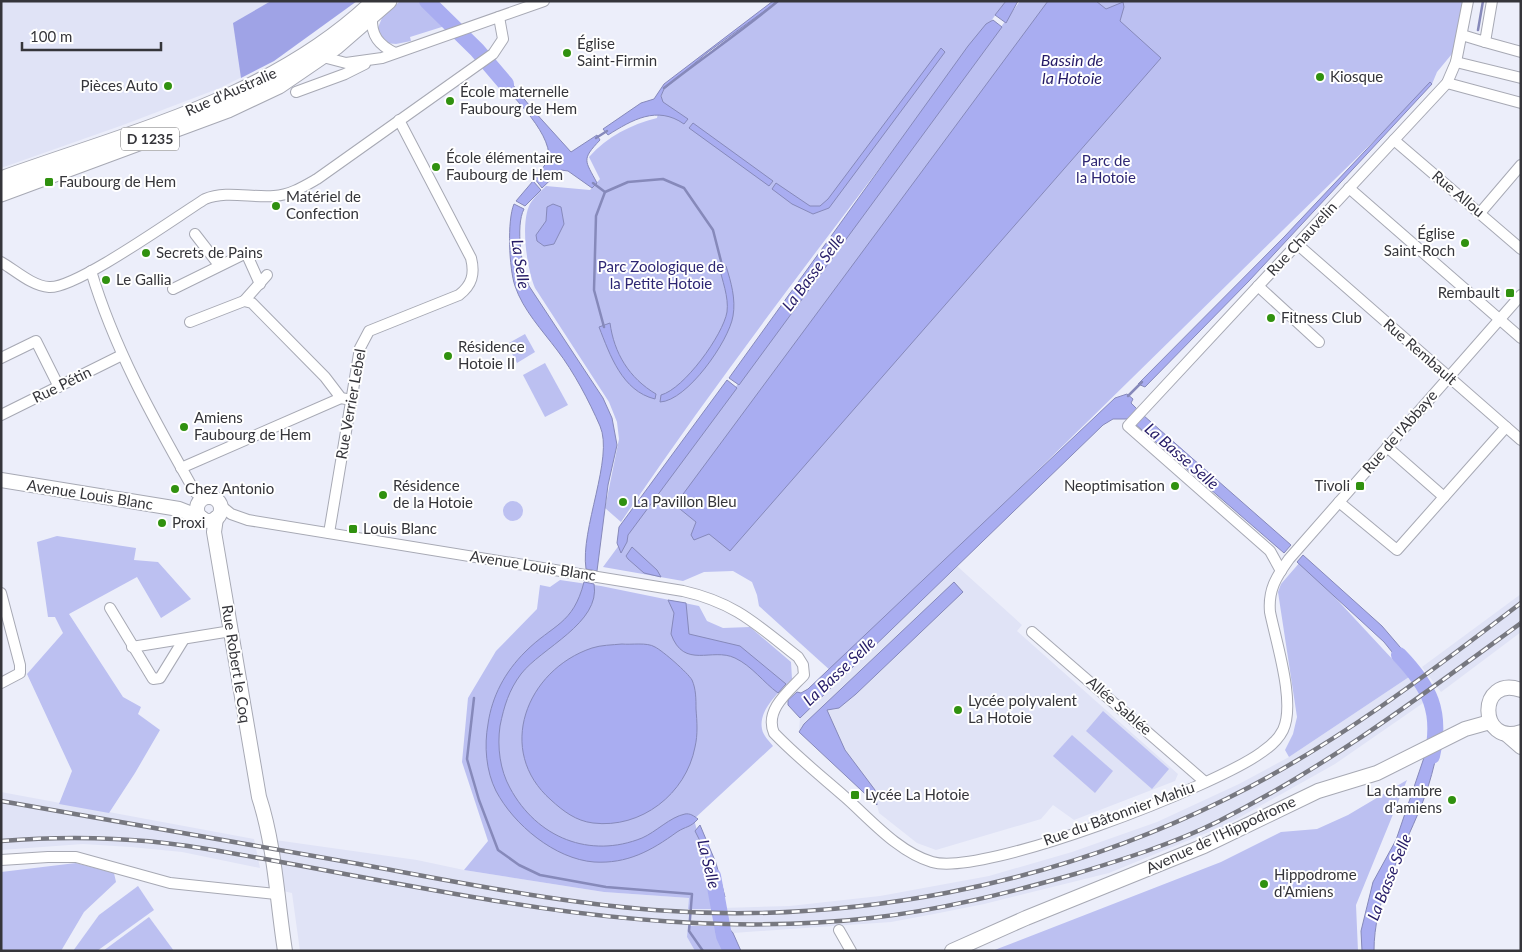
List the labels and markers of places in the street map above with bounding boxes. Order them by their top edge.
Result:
place label: Église Saint-Firmin [577,34,657,69]
marker: Église Saint-Firmin [561,47,573,59]
place label: Kiosque [1330,67,1383,85]
marker: Kiosque [1314,71,1326,83]
place label: Pièces Auto [81,76,158,94]
marker: Pièces Auto [162,80,174,92]
place label: École maternelle Faubourg de Hem [460,82,577,117]
marker: École maternelle Faubourg de Hem [444,95,456,107]
place label: École élémentaire Faubourg de Hem [446,148,563,183]
marker: École élémentaire Faubourg de Hem [430,161,442,173]
place label: Faubourg de Hem [59,172,176,190]
marker: Faubourg de Hem [43,176,55,188]
place label: Matériel de Confection [286,187,361,222]
marker: Matériel de Confection [270,200,282,212]
place label: Église Saint-Roch [1384,224,1455,259]
marker: Église Saint-Roch [1459,237,1471,249]
place label: Secrets de Pains [156,243,263,261]
marker: Secrets de Pains [140,247,152,259]
place label: Le Gallia [116,270,171,288]
marker: Le Gallia [100,274,112,286]
place label: Rembault [1438,283,1501,301]
marker: Rembault [1504,287,1516,299]
place label: Fitness Club [1281,308,1362,326]
marker: Fitness Club [1265,312,1277,324]
place label: Résidence Hotoie II [458,337,525,372]
marker: Résidence Hotoie II [442,350,454,362]
place label: Amiens Faubourg de Hem [194,408,311,443]
marker: Amiens Faubourg de Hem [178,421,190,433]
place label: Résidence de la Hotoie [393,476,473,511]
place label: Neoptimisation [1064,476,1165,494]
place label: Tivoli [1314,476,1350,494]
place label: Chez Antonio [185,479,274,497]
marker: Neoptimisation [1169,480,1181,492]
marker: Tivoli [1354,480,1366,492]
marker: Chez Antonio [169,483,181,495]
marker: Résidence de la Hotoie [377,489,389,501]
place label: La Pavillon Bleu [633,492,737,510]
marker: La Pavillon Bleu [617,496,629,508]
place label: Proxi [172,513,205,531]
marker: Proxi [156,517,168,529]
place label: Louis Blanc [363,519,437,537]
marker: Louis Blanc [347,523,359,535]
place label: Lycée polyvalent La Hotoie [968,691,1077,726]
marker: Lycée polyvalent La Hotoie [952,704,964,716]
place label: La chambre d'amiens [1366,781,1442,816]
place label: Lycée La Hotoie [865,785,970,803]
marker: Lycée La Hotoie [849,789,861,801]
marker: La chambre d'amiens [1446,794,1458,806]
place label: Hippodrome d'Amiens [1274,865,1357,900]
marker: Hippodrome d'Amiens [1258,878,1270,890]

